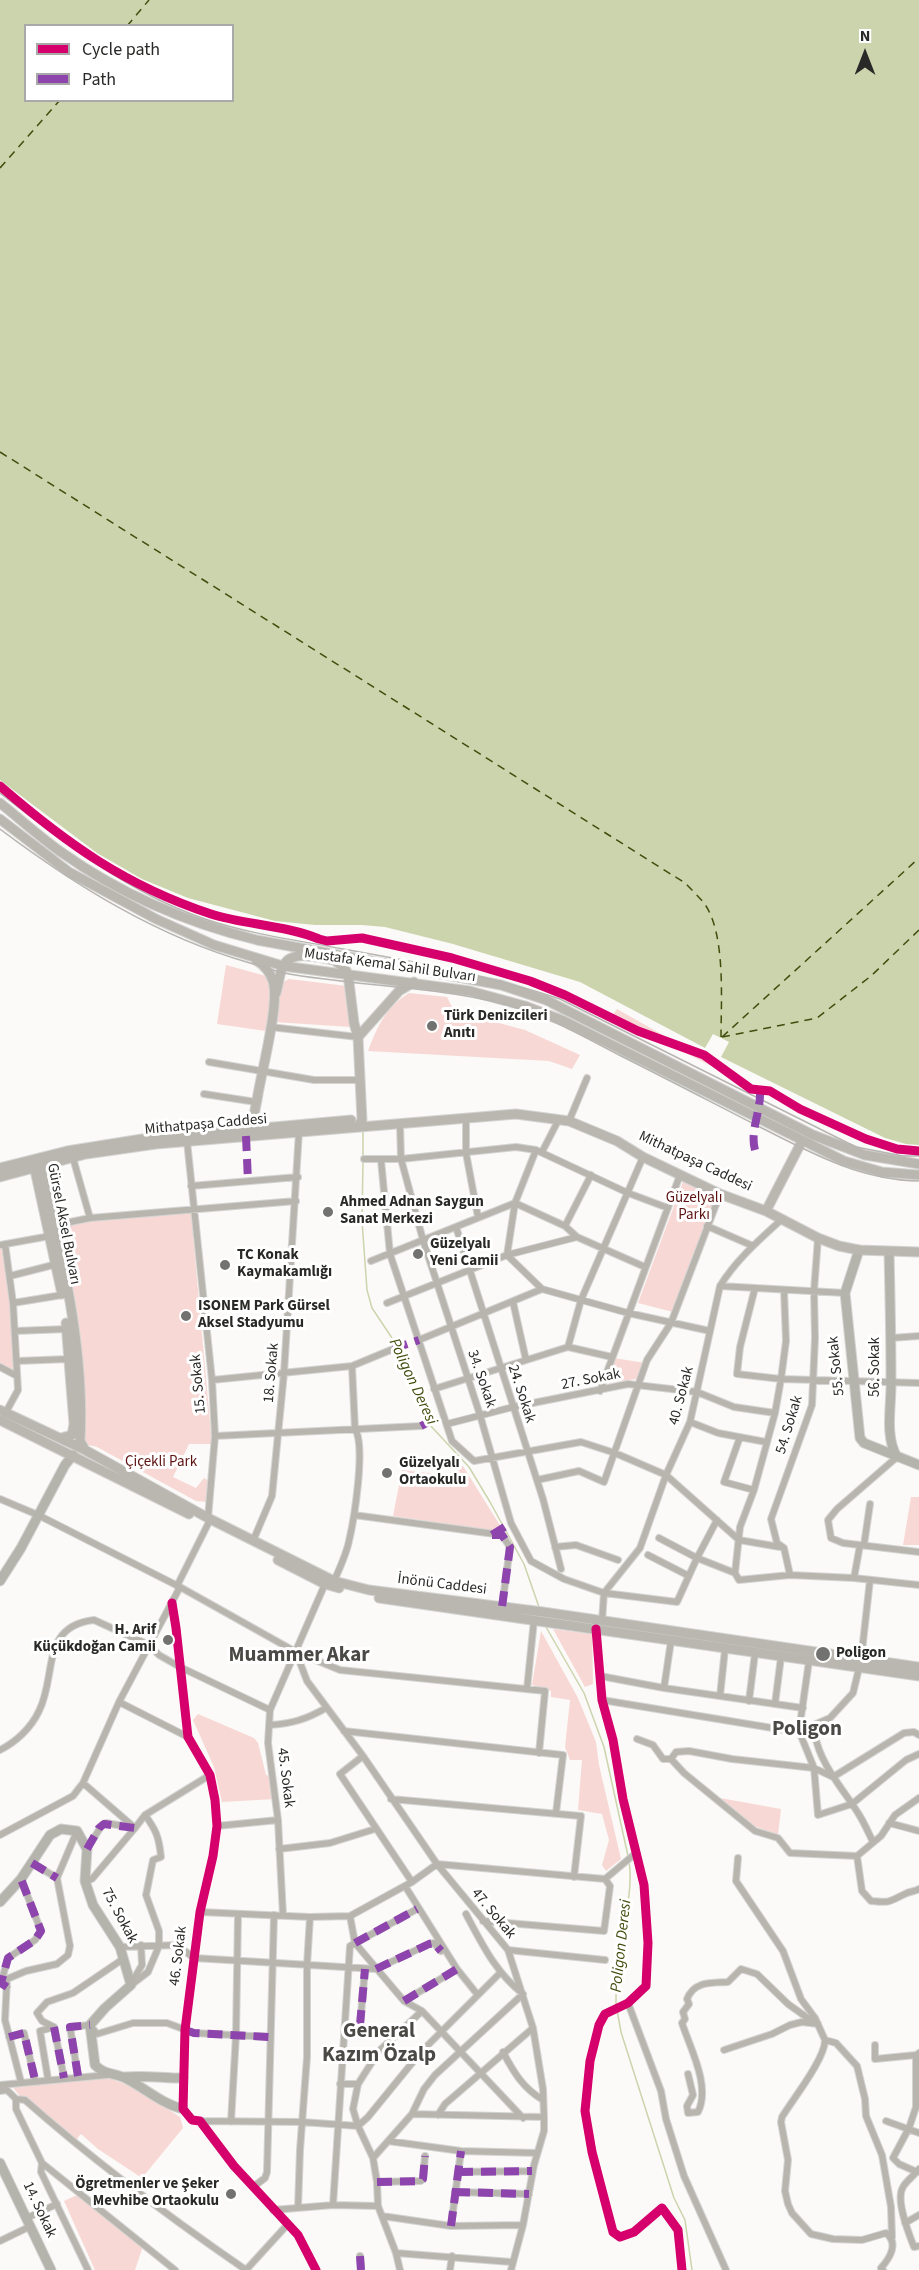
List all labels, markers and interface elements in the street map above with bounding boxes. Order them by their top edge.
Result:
legend [24,24,234,102]
north arrow [835,24,895,84]
text: N [860,25,870,47]
text: Cycle path [82,37,160,62]
text: Path [82,67,116,92]
street label: Mustafa Kemal Sahil Bulvarı [303,945,477,987]
place label: Türk Denizcileri Anıtı [444,1008,548,1043]
marker: Türk Denizcileri Anıtı [425,1019,439,1033]
street label: Mithatpaşa Caddesi [144,1111,268,1139]
street label: Mithatpaşa Caddesi [635,1128,755,1196]
street label: Gürsel Aksel Bulvarı [42,1162,84,1286]
park label: Güzelyalı Parkı [666,1190,722,1225]
place label: Ahmed Adnan Saygun Sanat Merkezi [340,1194,484,1229]
marker: Ahmed Adnan Saygun Sanat Merkezi [321,1205,335,1219]
place label: Güzelyalı Yeni Camii [430,1236,498,1271]
place label: TC Konak Kaymakamlığı [237,1247,332,1282]
marker: Güzelyalı Yeni Camii [411,1247,425,1261]
marker: TC Konak Kaymakamlığı [218,1258,232,1272]
place label: ISONEM Park Gürsel Aksel Stadyumu [198,1298,330,1333]
marker: ISONEM Park Gürsel Aksel Stadyumu [179,1309,193,1323]
street label: 55. Sokak [825,1335,849,1397]
water label: Poligon Deresi [384,1336,440,1428]
street label: 56. Sokak [867,1337,885,1397]
street label: 18. Sokak [260,1342,284,1404]
street label: 34. Sokak [463,1348,499,1410]
street label: 15. Sokak [187,1353,211,1415]
street label: 24. Sokak [503,1363,539,1425]
street label: 27. Sokak [560,1365,622,1395]
street label: 40. Sokak [666,1365,698,1427]
street label: 54. Sokak [773,1394,807,1456]
park label: Çiçekli Park [125,1454,197,1472]
place label: Güzelyalı Ortaokulu [399,1455,466,1490]
marker: Güzelyalı Ortaokulu [380,1466,394,1480]
street label: İnönü Caddesi [396,1571,488,1599]
place label: H. Arif Küçükdoğan Camii [33,1622,156,1657]
marker: H. Arif Küçükdoğan Camii [161,1633,175,1647]
district label: Muammer Akar [228,1643,370,1669]
marker: Poligon [814,1645,832,1663]
place label: Poligon [836,1645,886,1663]
district label: Poligon [772,1717,842,1743]
street label: 45. Sokak [272,1747,298,1809]
street label: 75. Sokak [97,1885,141,1947]
street label: 47. Sokak [467,1885,519,1943]
water label: Poligon Deresi [608,1899,636,1993]
street label: 46. Sokak [166,1925,192,1987]
district label: General Kazım Özalp [322,2019,436,2069]
place label: Ögretmenler ve Şeker Mevhibe Ortaokulu [75,2176,219,2211]
street label: 14. Sokak [18,2179,60,2241]
marker: Ögretmenler ve Şeker Mevhibe Ortaokulu [224,2187,238,2201]

